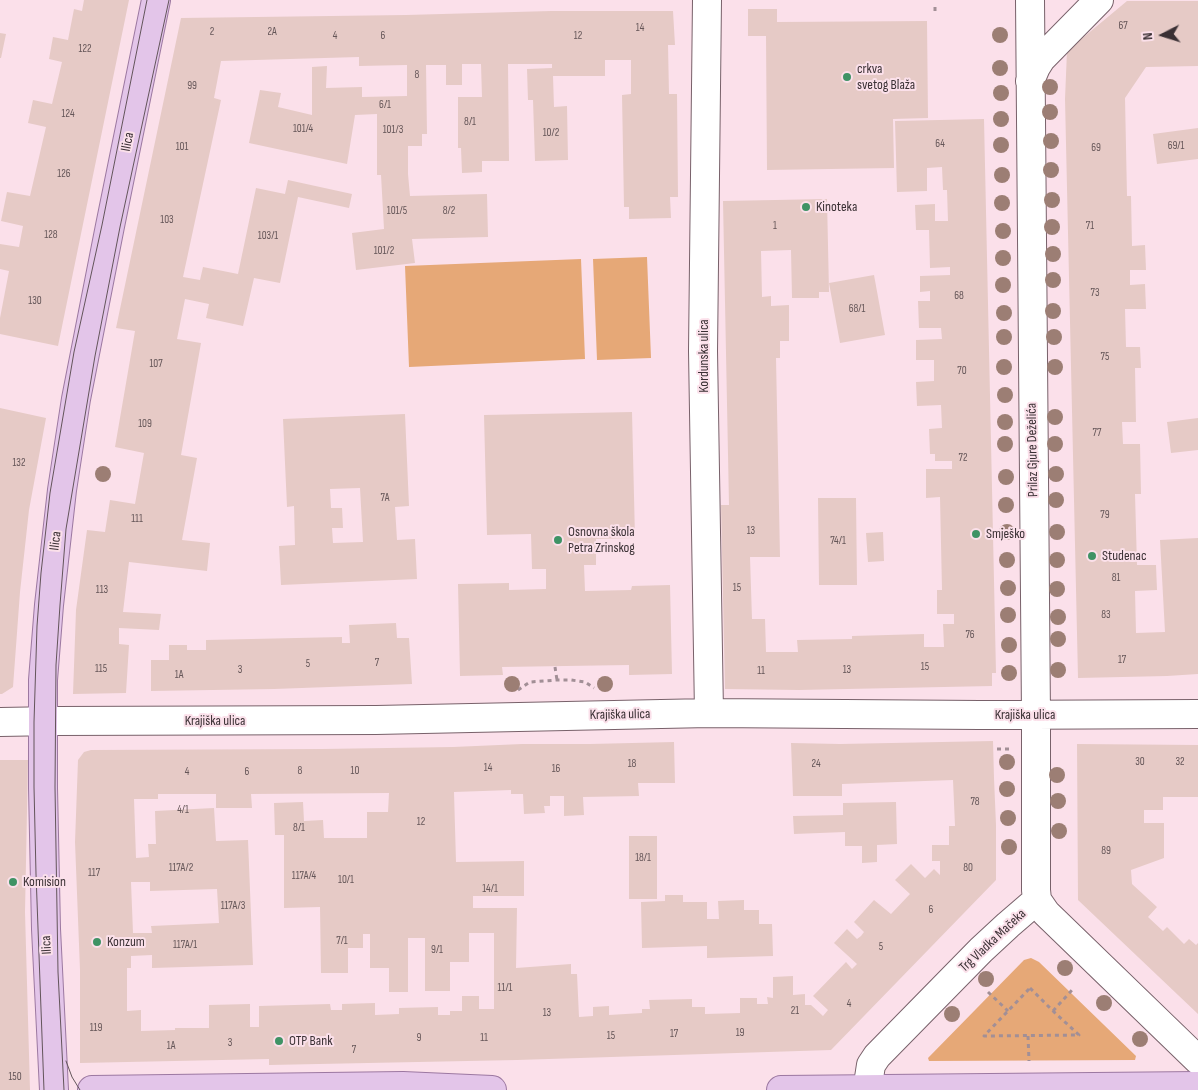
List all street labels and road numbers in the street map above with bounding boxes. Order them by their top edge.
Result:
street label: Ilica [118,131,138,153]
street label: Kordunska ulica [696,319,712,393]
street label: Prilaz Gjure Deželića [1024,403,1042,497]
street label: Ilica [46,530,66,552]
street label: Krajiška ulica [590,706,650,724]
street label: Krajiška ulica [995,707,1055,723]
street label: Krajiška ulica [185,713,245,729]
street label: Trg Vladka Mačeka [956,906,1030,976]
street label: Ilica [38,935,56,955]

